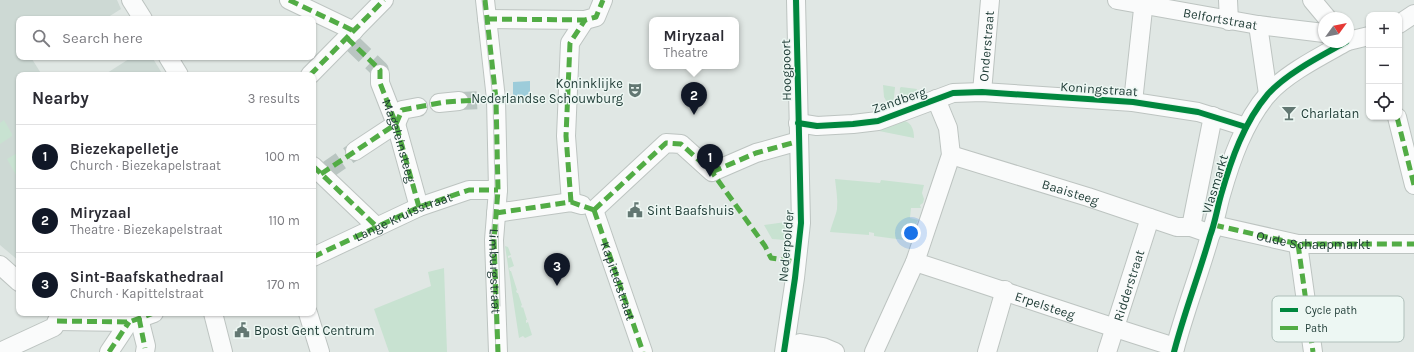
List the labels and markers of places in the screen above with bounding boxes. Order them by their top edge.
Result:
place label: Koninklijke Nederlandse Schouwburg [471,76,624,106]
theatre icon: Koninklijke Nederlandse Schouwburg [626,81,644,99]
pin: 2 [681,82,707,115]
bar icon: Charlatan [1280,104,1298,122]
place label: Charlatan [1301,106,1359,121]
pin: 1 [697,144,723,177]
public building icon: Sint Baafshuis [626,201,644,219]
place label: Sint Baafshuis [647,203,735,218]
pin: 3 [544,253,570,286]
public building icon: Bpost Gent Centrum [233,321,251,339]
place label: Bpost Gent Centrum [254,323,375,338]

